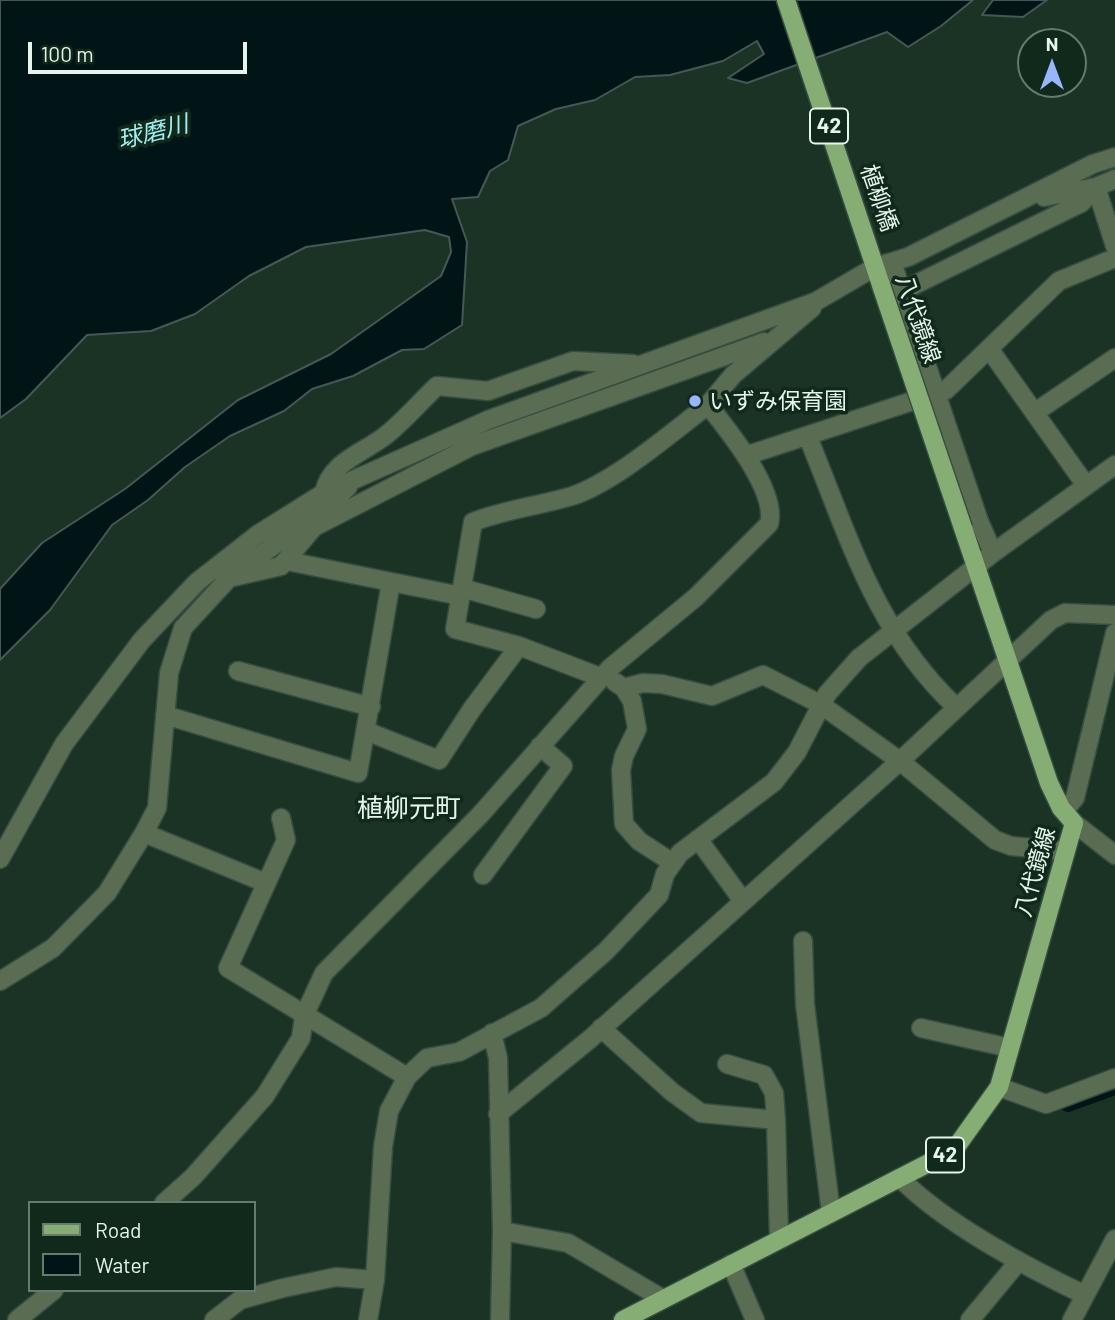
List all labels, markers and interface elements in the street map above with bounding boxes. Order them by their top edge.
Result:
scale bar [32,28,250,72]
north arrow [1017,28,1087,98]
text: N [1046,32,1058,55]
text: 100 m [41,41,94,66]
road number: 42 [810,108,848,144]
water label: 球磨川 [115,109,191,155]
street label: 植柳橋 [855,161,903,235]
street label: 八代鏡線 [890,271,946,367]
place label: いずみ保育園 [709,387,847,415]
marker: いずみ保育園 [687,393,703,409]
district label: 植柳元町 [357,792,461,824]
street label: 八代鏡線 [1009,824,1061,920]
road number: 42 [926,1138,964,1172]
legend [28,1201,256,1292]
text: Road [95,1217,141,1242]
text: Water [95,1252,149,1277]

